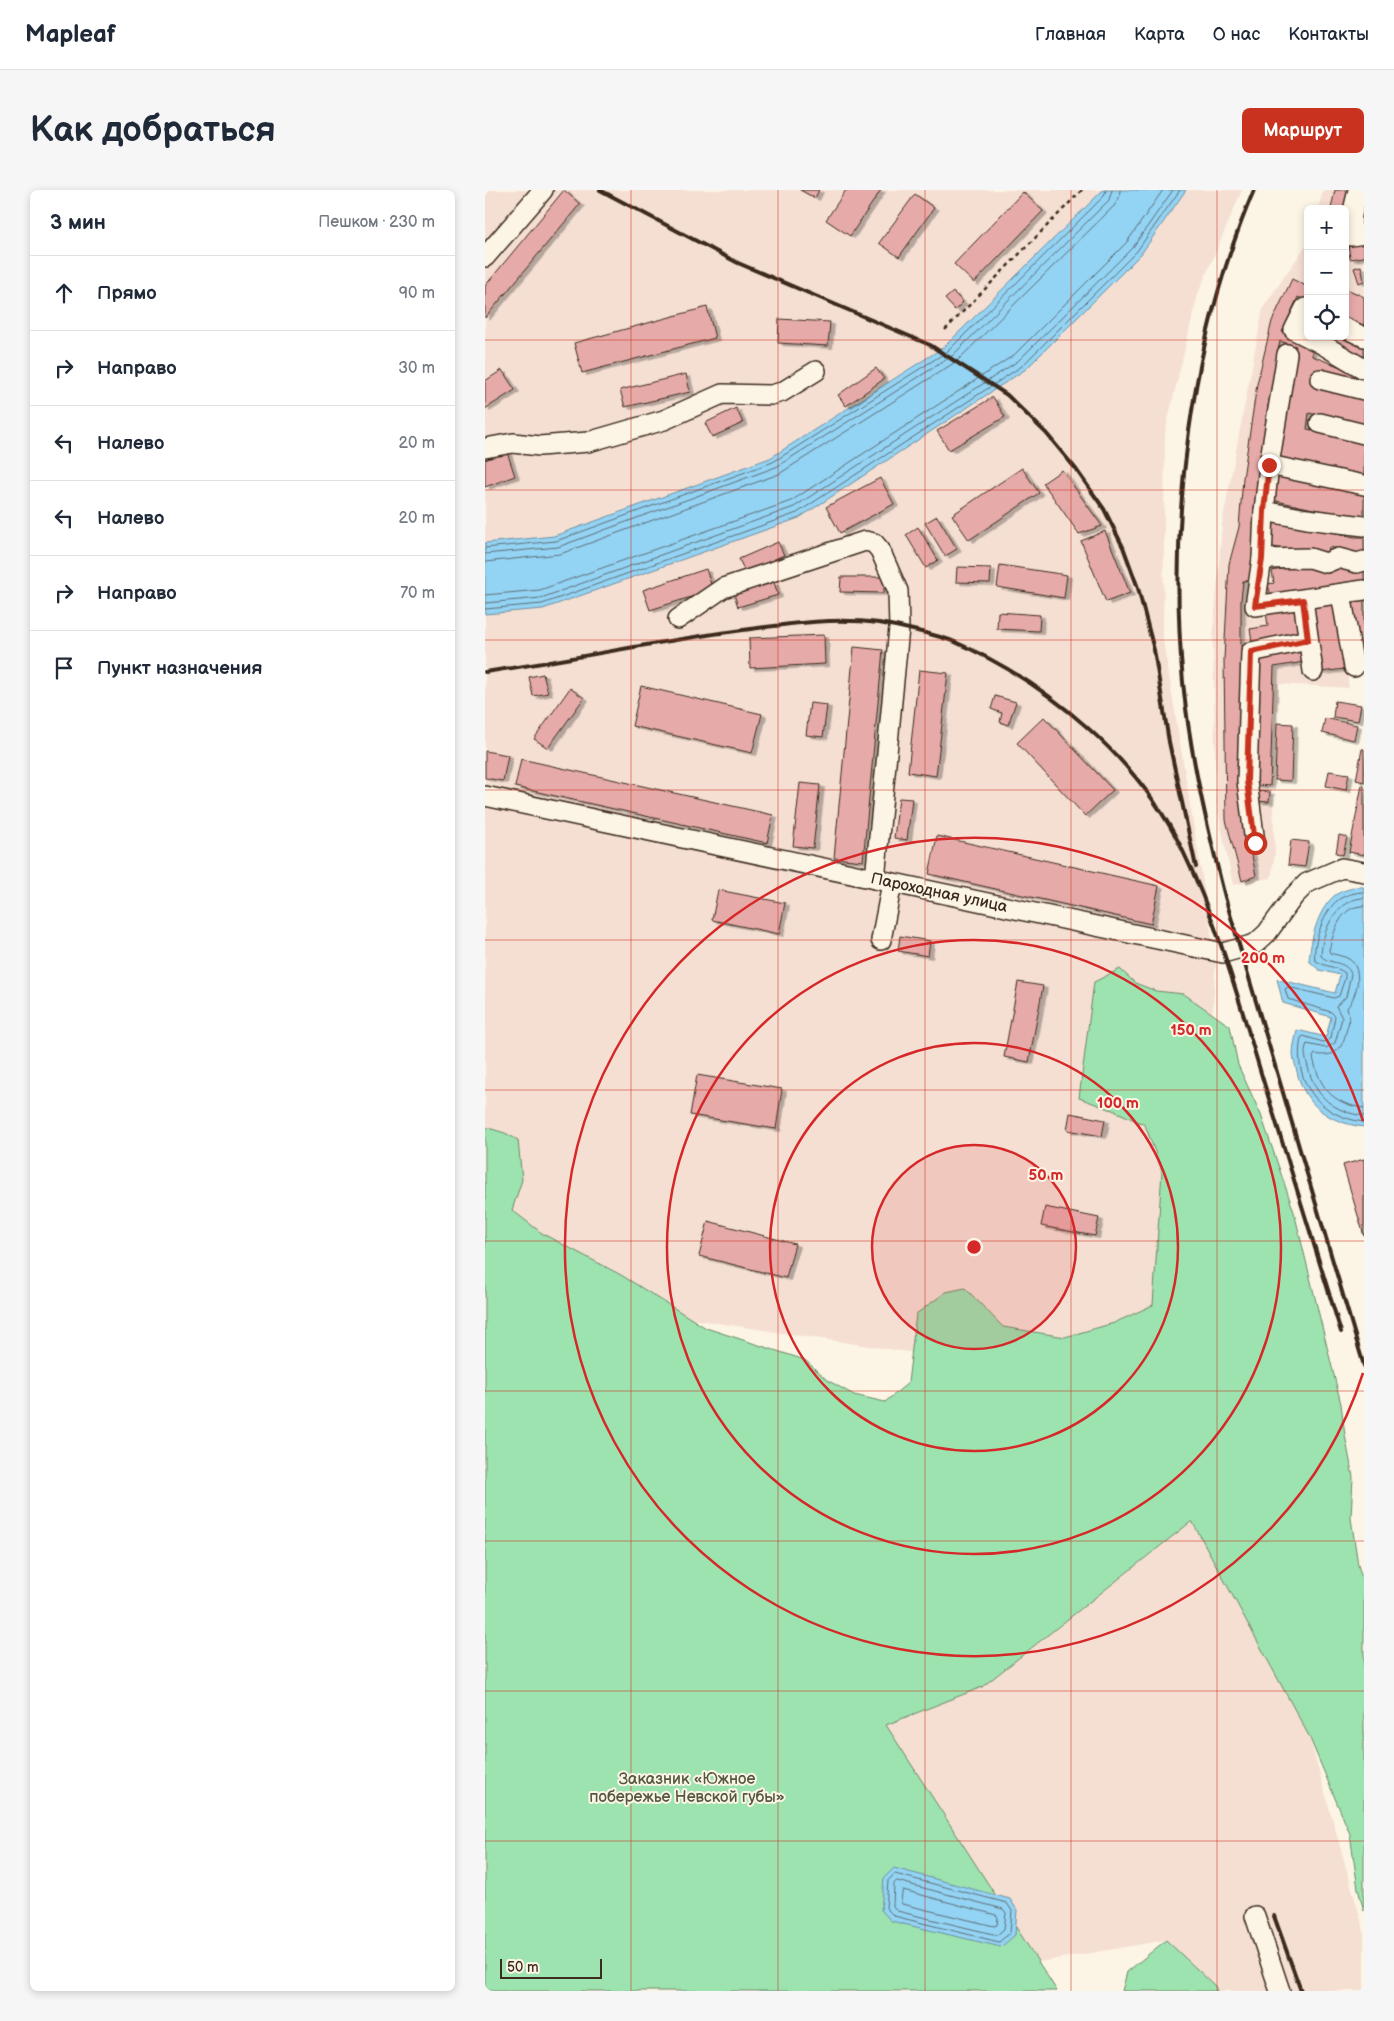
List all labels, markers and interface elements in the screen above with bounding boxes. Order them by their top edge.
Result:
text: Mapleaf [25,20,116,49]
text: Главная [1035,24,1106,45]
text: Карта [1134,24,1185,45]
text: О нас [1213,24,1260,45]
text: Контакты [1288,24,1369,45]
button: Маршрут [1242,108,1364,153]
text: Как добраться [30,109,276,152]
map controls [1304,205,1349,340]
button: + [1304,205,1349,250]
text: 3 мин [50,210,106,235]
text: Пешком · 230 m [318,213,435,232]
button: − [1304,250,1349,295]
icon: ahead [50,279,78,307]
text: Прямо [97,282,157,305]
text: 90 m [399,284,435,303]
button: locate [1304,295,1349,340]
icon: right [50,354,78,382]
text: Направо [97,357,177,380]
text: 30 m [398,359,435,378]
icon: left [50,429,78,457]
text: Налево [97,432,164,455]
text: 20 m [399,434,435,453]
route end [1258,454,1281,477]
icon: left [50,504,78,532]
text: Налево [97,507,164,530]
text: 20 m [399,509,435,528]
icon: right [50,579,78,607]
text: Направо [97,582,177,605]
text: 70 m [400,584,435,603]
icon: arrive [50,654,78,682]
text: Пункт назначения [97,657,262,680]
route start [1244,832,1267,855]
street label: Пароходная улица [869,869,1010,917]
text: 200 m [1241,949,1285,968]
text: 150 m [1170,1021,1212,1040]
text: 100 m [1097,1094,1139,1113]
text: 50 m [1029,1166,1064,1185]
centre of rings [965,1238,983,1256]
park label: Заказник «Южное побережье Невской губы» [589,1770,785,1807]
scale bar [500,1956,603,1979]
text: 50 m [507,1959,539,1976]

